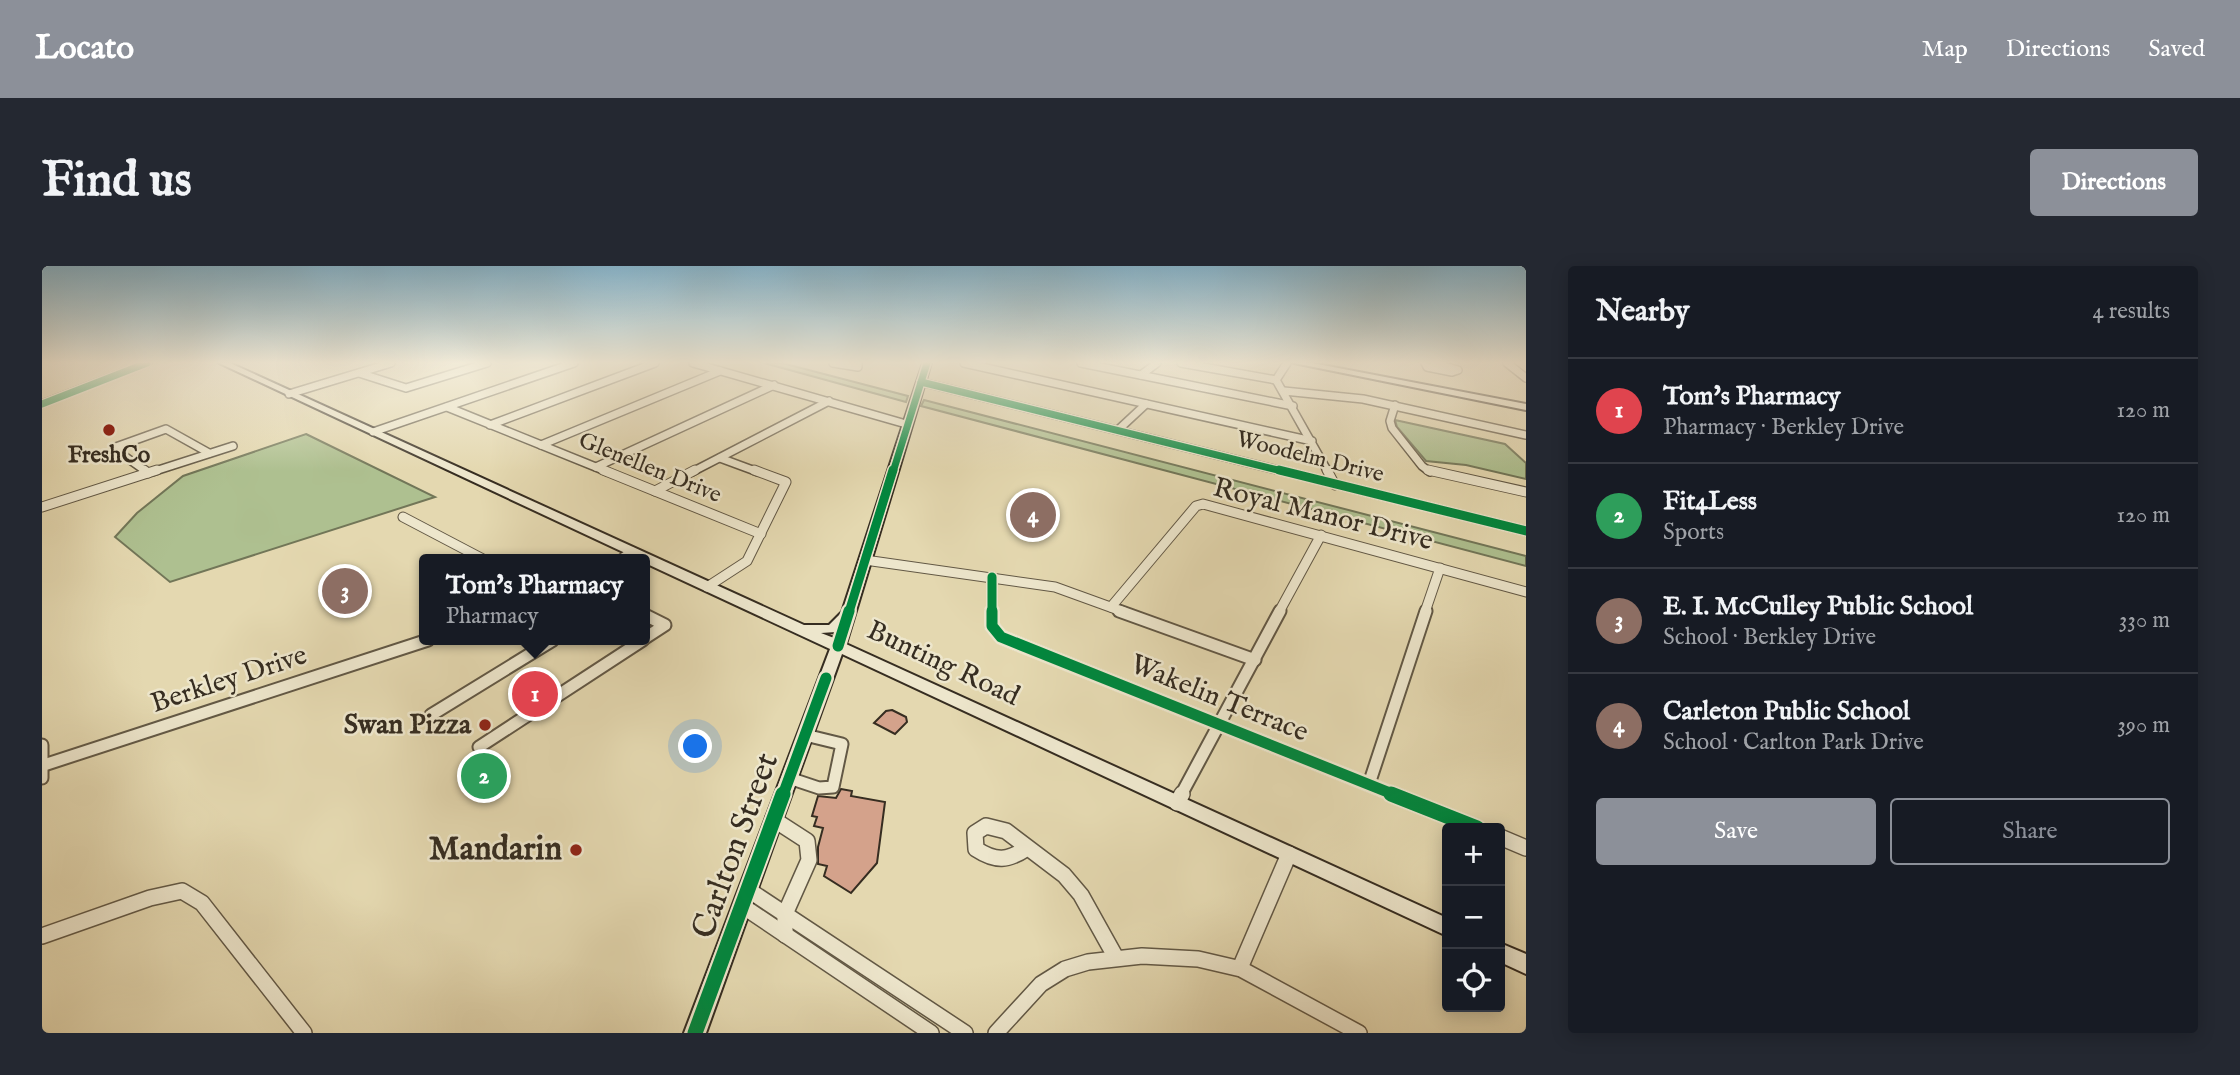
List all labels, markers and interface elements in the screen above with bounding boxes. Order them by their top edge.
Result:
text: Locato [35,28,134,70]
text: Map [1922,34,1968,65]
text: Directions [2006,34,2110,65]
text: Saved [2148,34,2205,65]
button: Directions [2030,149,2198,216]
text: Find us [42,151,192,213]
text: Nearby [1596,293,1689,331]
text: 4 results [2092,297,2170,326]
text: Tom's Pharmacy [1663,380,1840,413]
text: 1 [1615,396,1623,425]
text: 120 m [2117,396,2170,425]
text: Pharmacy · Berkley Drive [1663,413,1904,442]
marker: FreshCo [101,422,117,438]
street label: Woodelm Drive [1233,425,1387,489]
street label: Glenellen Drive [574,426,726,510]
place label: FreshCo [68,441,151,470]
street label: Royal Manor Drive [1209,471,1437,559]
text: Fit4Less [1663,485,1757,518]
pin: 4 [1010,489,1056,541]
text: 2 [1614,501,1624,530]
text: 120 m [2117,501,2170,530]
text: Sports [1663,518,1724,547]
popup [419,554,650,645]
pin: 3 [322,565,368,617]
text: Tom's Pharmacy [446,569,623,602]
text: E. I. McCulley Public School [1663,590,1973,623]
text: Pharmacy [446,602,539,631]
text: 3 [1615,606,1623,635]
text: 330 m [2119,606,2170,635]
street label: Bunting Road [861,613,1025,715]
text: School · Berkley Drive [1663,623,1876,652]
street label: Berkley Drive [147,638,312,722]
street label: Wakelin Terrace [1125,647,1313,751]
pin: 1 [512,668,558,720]
text: Carleton Public School [1663,695,1910,728]
place label: Swan Pizza [344,708,472,743]
text: 4 [1613,711,1625,740]
text: 390 m [2117,711,2170,740]
marker: Swan Pizza [477,717,493,733]
text: School · Carlton Park Drive [1663,728,1924,757]
your location [678,729,712,763]
street label: Carlton Street [683,747,789,945]
pin: 2 [461,750,507,802]
button: Save [1596,798,1876,865]
button: Share [1890,798,2170,865]
map controls [1442,823,1505,1012]
button: + [1442,823,1505,886]
place label: Mandarin [429,829,562,871]
marker: Mandarin [568,842,584,858]
button: − [1442,886,1505,949]
button: locate [1442,949,1505,1012]

